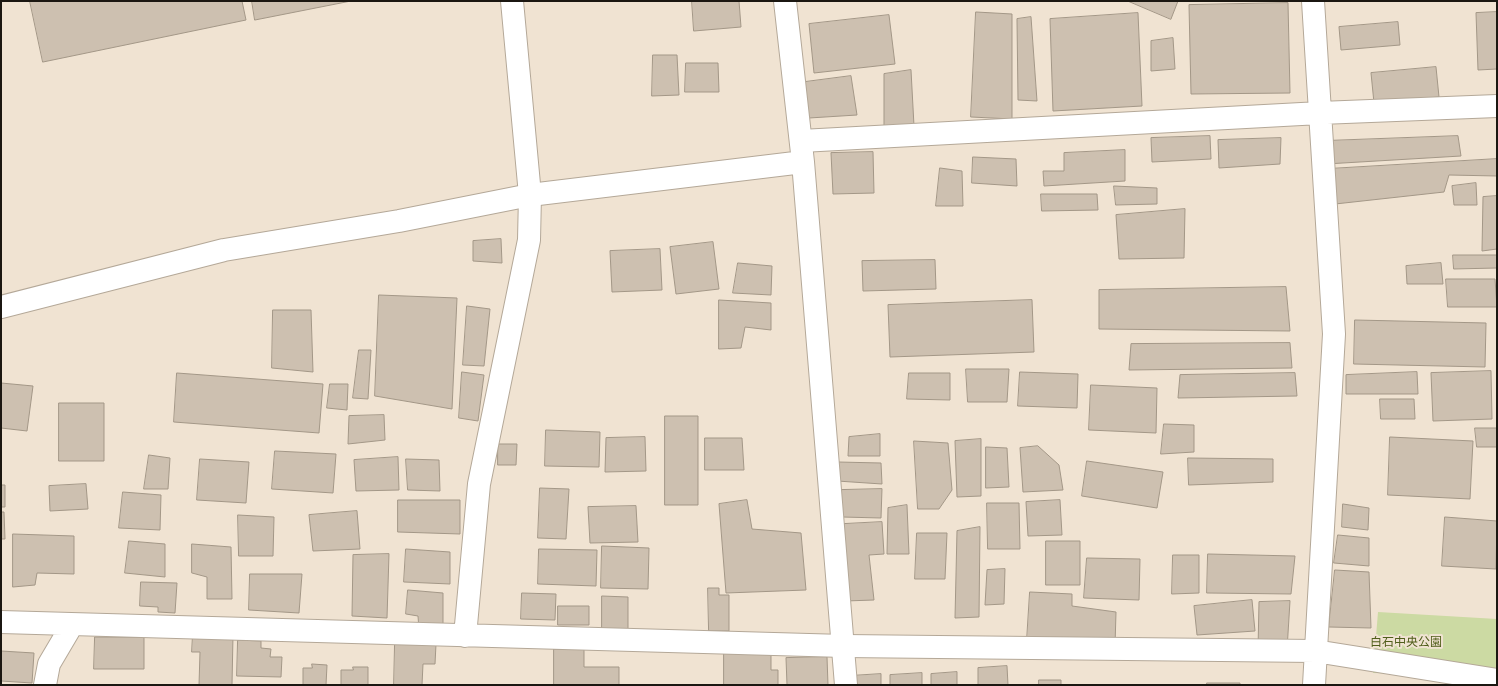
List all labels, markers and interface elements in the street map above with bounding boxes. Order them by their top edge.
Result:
park label: 白石中央公園 [1370,637,1442,651]

